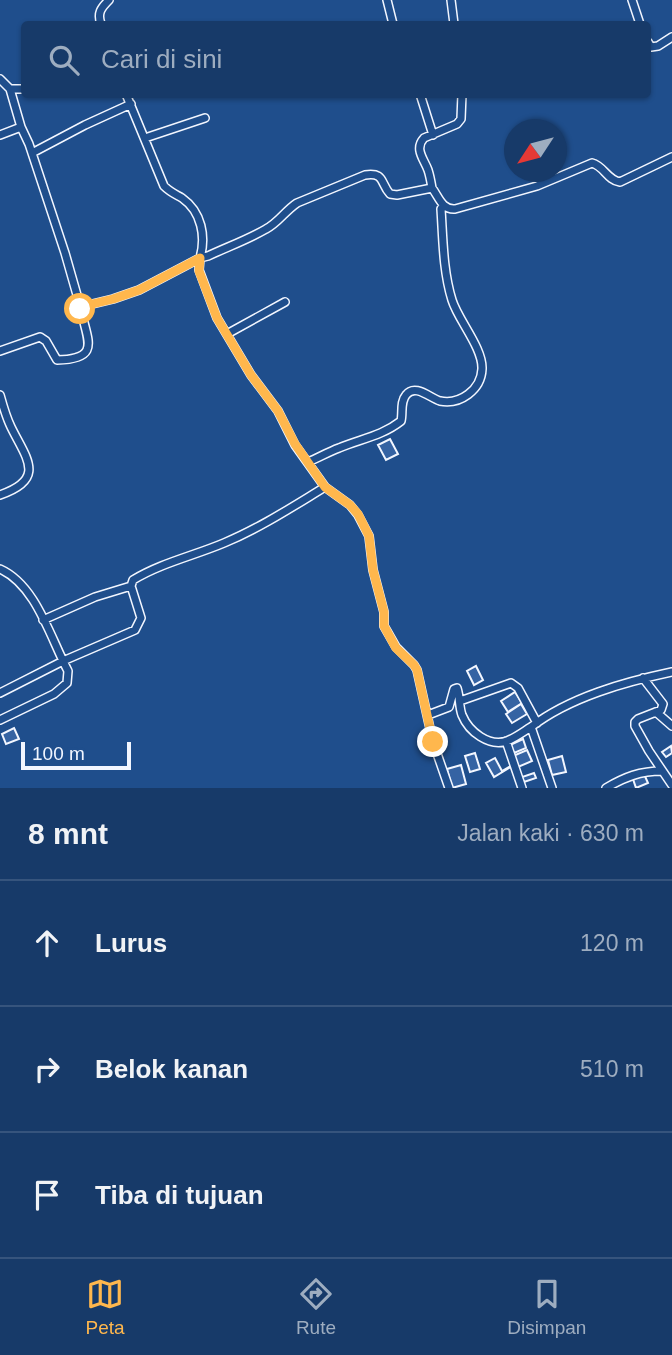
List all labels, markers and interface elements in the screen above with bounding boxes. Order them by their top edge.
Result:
search box [21,21,651,98]
icon: search [45,41,83,79]
text: Cari di sini [101,44,222,74]
north arrow [504,119,567,182]
route start [64,293,95,324]
route end [417,726,448,757]
scale bar [21,739,131,771]
text: 100 m [32,743,85,764]
text: 8 mnt [28,817,108,850]
text: Jalan kaki · 630 m [457,820,644,846]
icon: ahead [28,924,66,962]
text: Lurus [95,928,167,958]
text: 120 m [580,930,644,956]
icon: right [28,1050,66,1088]
text: Belok kanan [95,1054,248,1084]
text: 510 m [580,1056,644,1082]
icon: arrive [28,1176,66,1214]
text: Tiba di tujuan [95,1180,264,1210]
tab: Peta [86,1275,125,1339]
tab: Rute [296,1275,336,1339]
tab: Disimpan [507,1275,586,1339]

